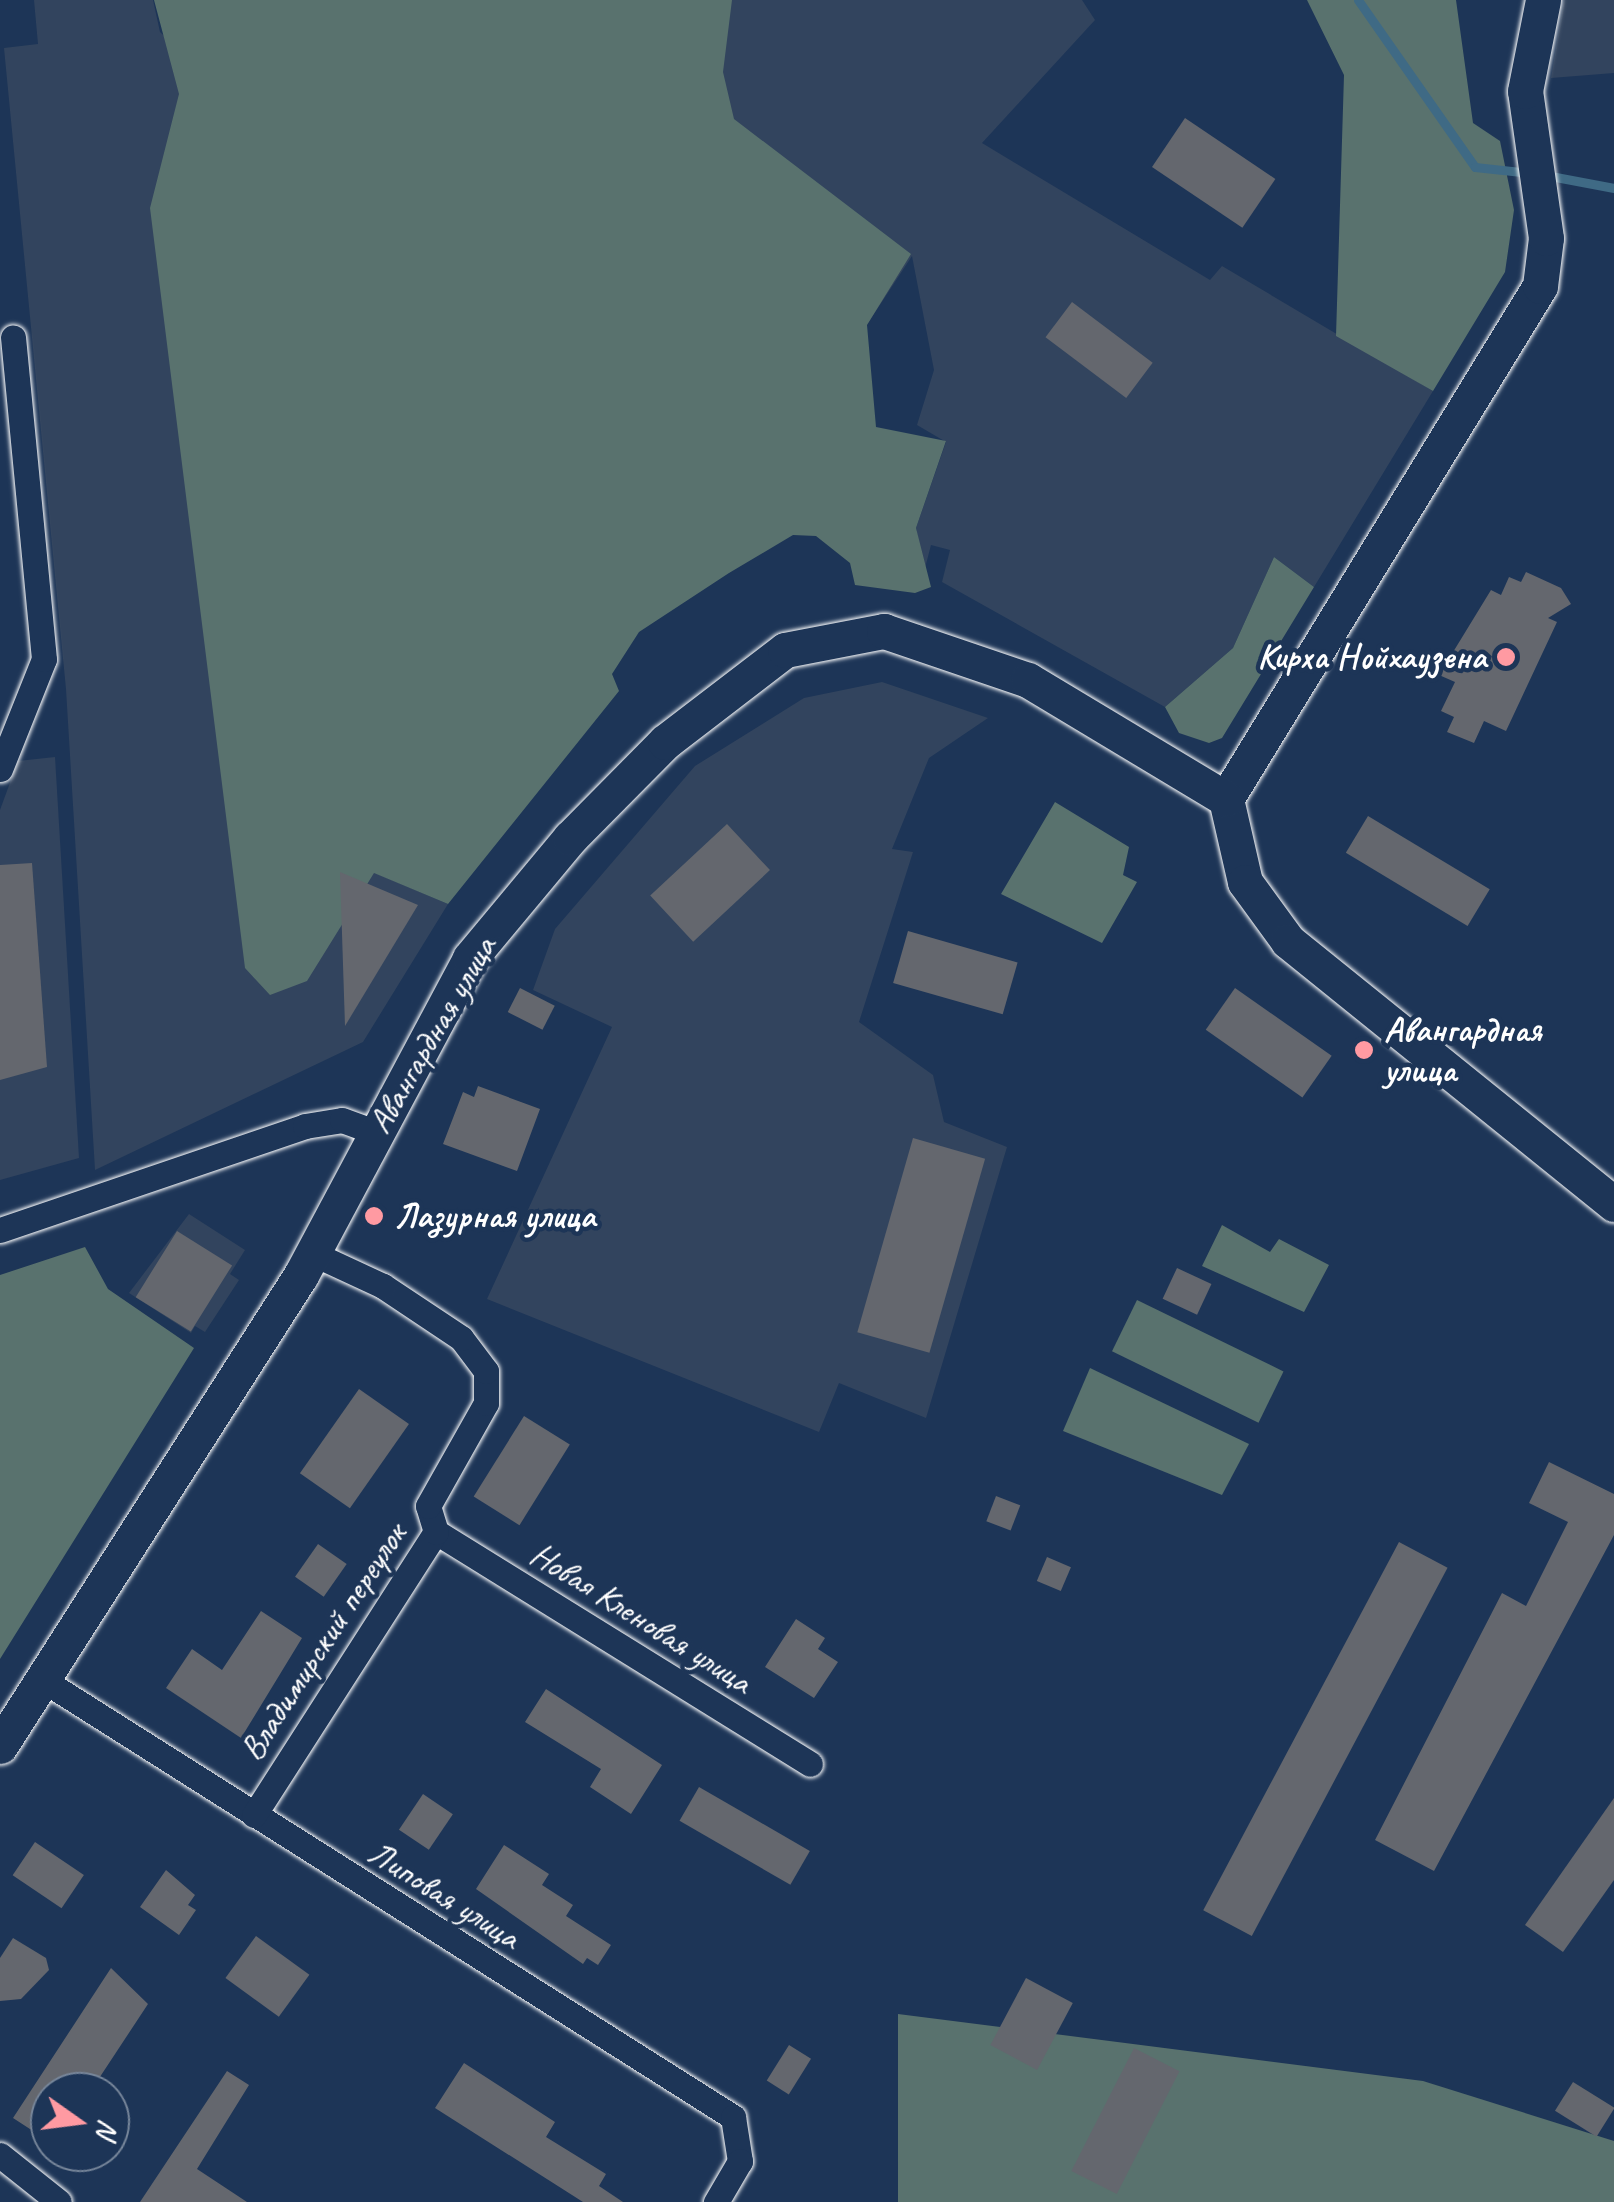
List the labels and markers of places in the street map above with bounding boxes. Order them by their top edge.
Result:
place label: Кирха Нойхаузена [1261,636,1486,678]
marker: Кирха Нойхаузена [1495,646,1517,668]
place label: Авангардная улица [1384,1009,1541,1091]
marker: Авангардная улица [1353,1039,1375,1061]
place label: Лазурная улица [394,1195,596,1237]
marker: Лазурная улица [363,1205,385,1227]

